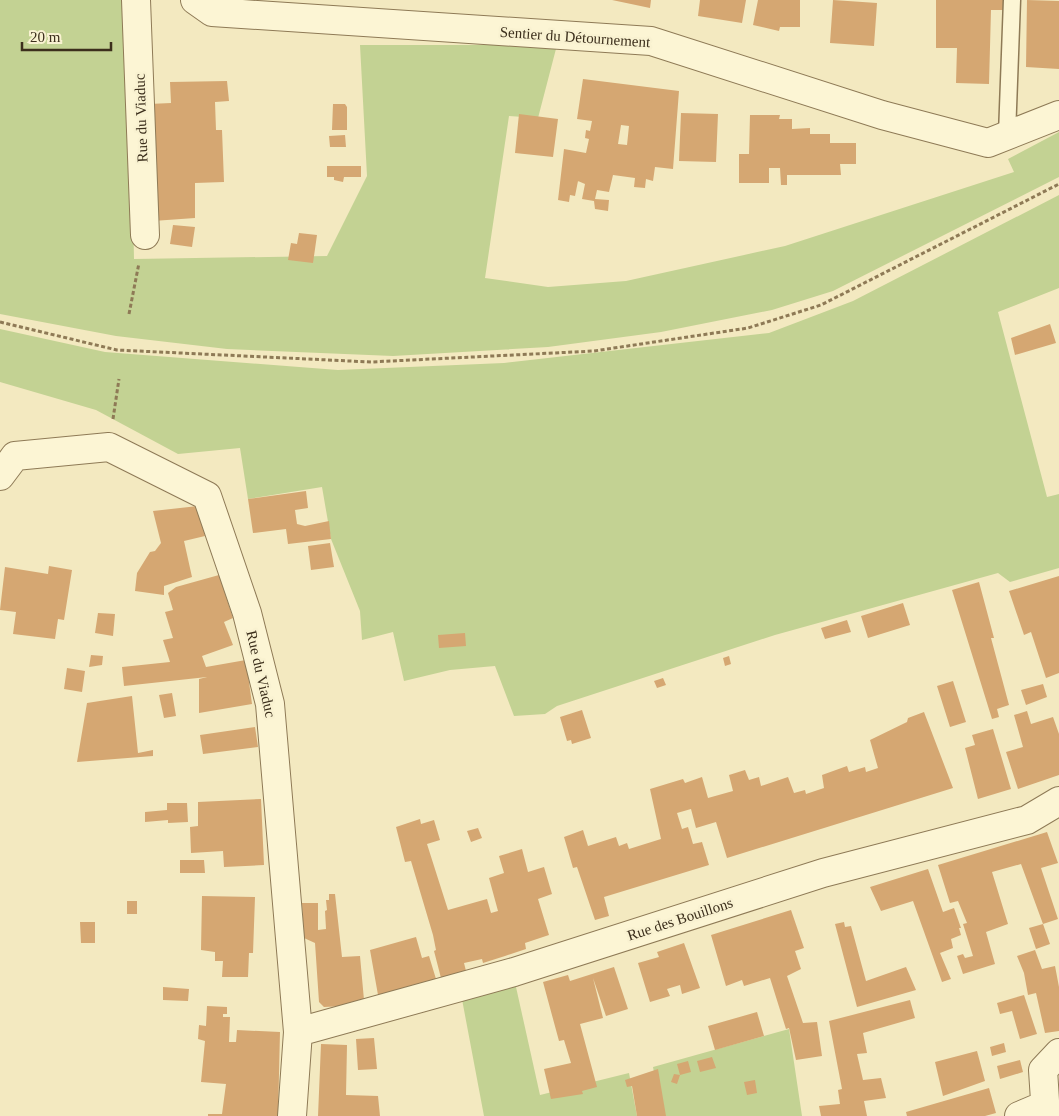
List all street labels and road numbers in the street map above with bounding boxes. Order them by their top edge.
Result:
street label: Sentier du Détournement [499,24,652,50]
street label: Rue du Viaduc [131,73,151,163]
street label: Rue du Viaduc [243,629,279,719]
street label: Rue des Bouillons [625,894,735,944]

